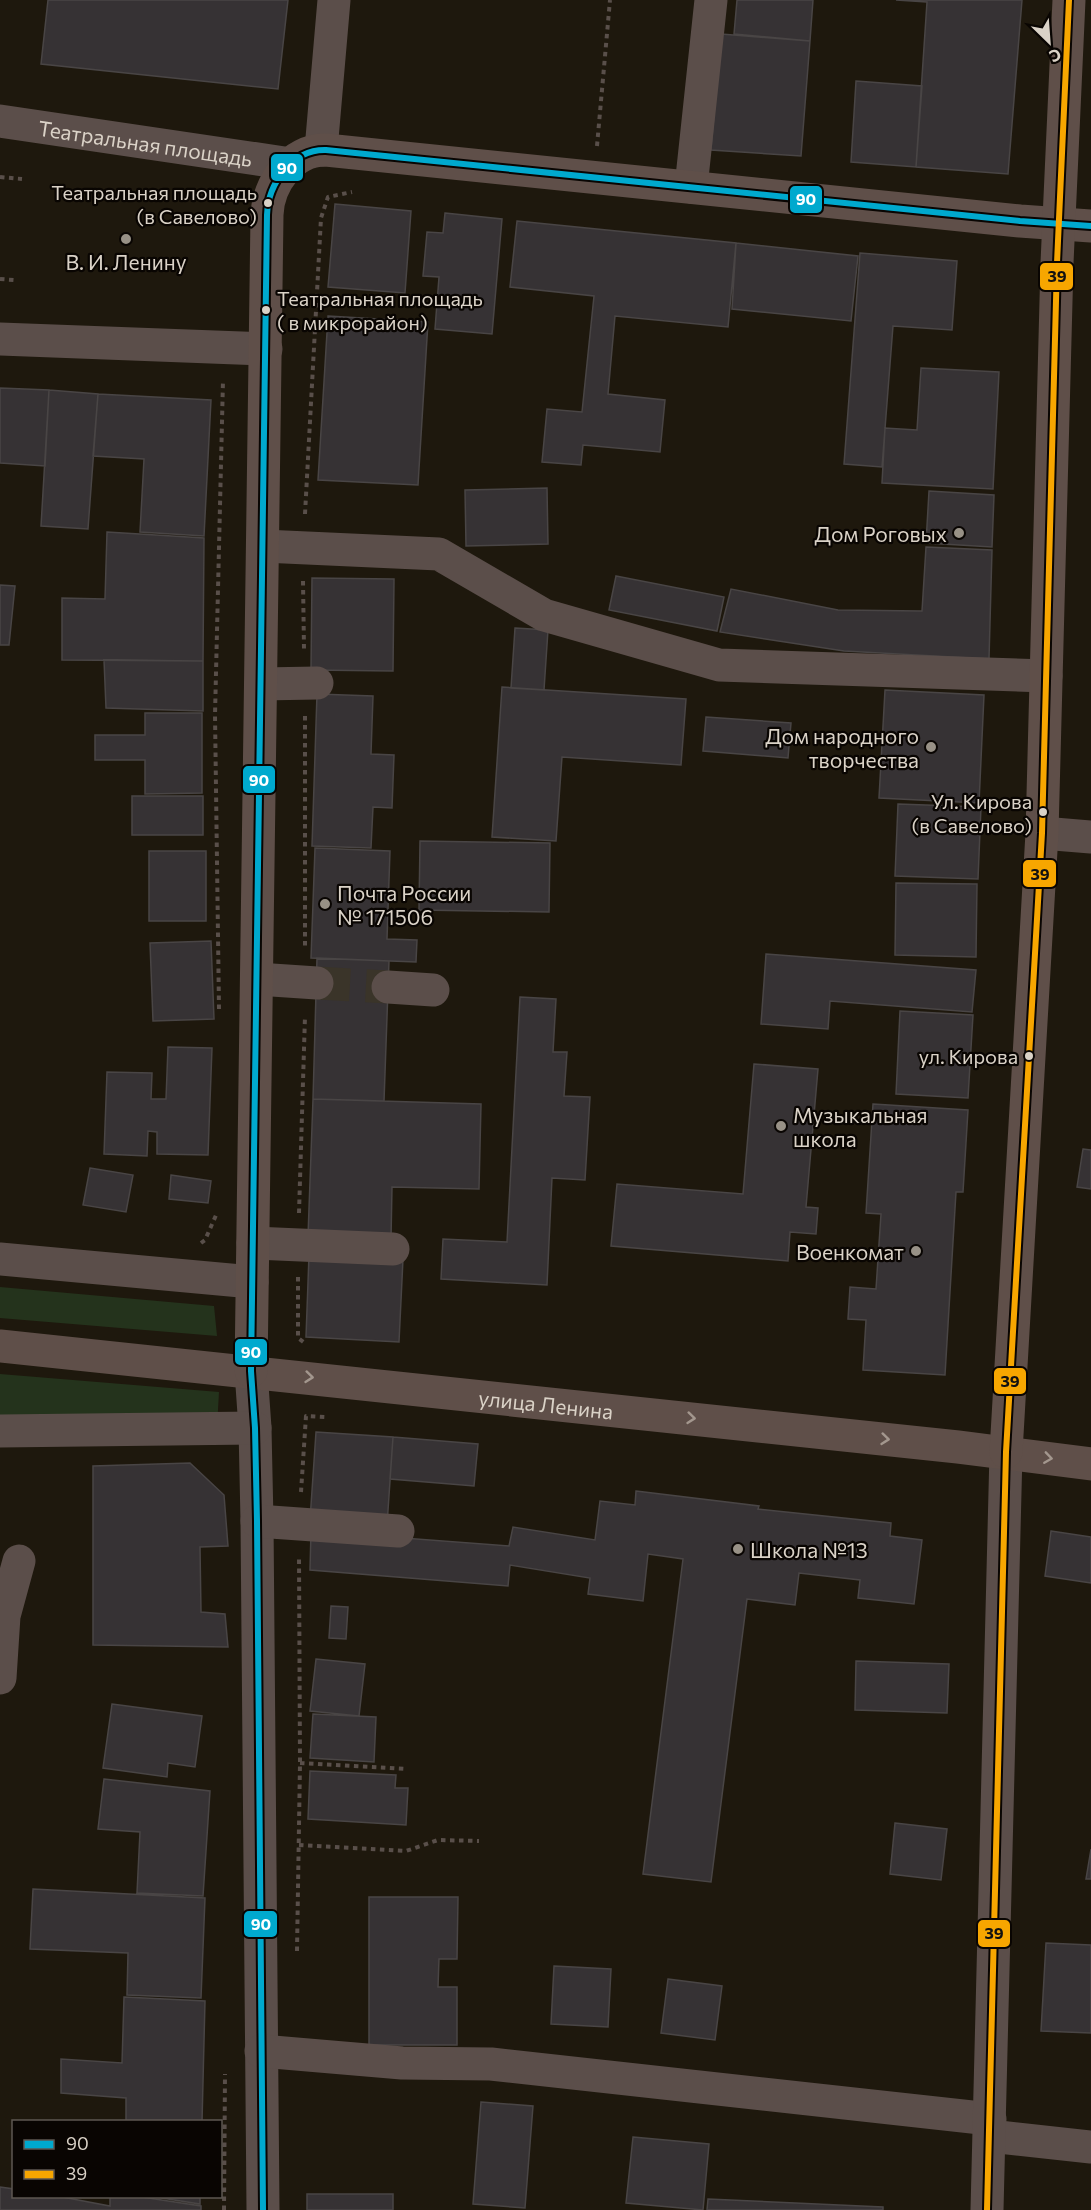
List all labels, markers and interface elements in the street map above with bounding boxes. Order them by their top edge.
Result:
north arrow [1019,12,1079,72]
text: С [1047,45,1065,67]
street label: Театральная площадь [37,114,254,171]
line badge: 90 [270,153,304,182]
text: 90 [277,158,297,177]
place label: Театральная площадь (в Савелово) [51,180,257,228]
line badge: 90 [789,185,823,214]
text: 90 [796,189,816,208]
marker: Театральная площадь (в Савелово) [262,197,274,209]
marker: В. И. Ленину [119,232,133,246]
place label: В. И. Ленину [65,249,187,274]
line badge: 39 [1039,262,1074,291]
text: 39 [1047,266,1067,285]
place label: Театральная площадь ( в микрорайон) [277,286,483,334]
marker: Театральная площадь ( в микрорайон) [260,304,272,316]
place label: Дом Роговых [815,521,947,546]
marker: Дом Роговых [952,526,966,540]
place label: Дом народного творчества [765,723,919,772]
marker: Дом народного творчества [924,740,938,754]
line badge: 90 [242,765,276,794]
text: 90 [249,770,269,789]
place label: Ул. Кирова (в Савелово) [912,789,1032,837]
marker: Ул. Кирова (в Савелово) [1037,806,1049,818]
line badge: 39 [1022,859,1057,888]
text: 39 [1030,864,1050,883]
place label: Почта России № 171506 [337,880,471,929]
marker: Почта России № 171506 [318,897,332,911]
place label: ул. Кирова [919,1044,1018,1068]
marker: ул. Кирова [1023,1050,1035,1062]
place label: Музыкальная школа [793,1102,928,1151]
marker: Музыкальная школа [774,1119,788,1133]
place label: Военкомат [796,1239,904,1264]
marker: Военкомат [909,1244,923,1258]
line badge: 90 [234,1338,268,1366]
text: 90 [241,1342,261,1361]
line badge: 39 [993,1367,1027,1395]
one-way arrow [305,1370,314,1383]
text: 39 [1000,1371,1020,1390]
street label: улица Ленина [477,1384,615,1423]
one-way arrow [687,1411,696,1424]
one-way arrow [881,1432,890,1445]
one-way arrow [1044,1451,1053,1464]
place label: Школа №13 [750,1537,868,1562]
marker: Школа №13 [731,1542,745,1556]
line badge: 90 [243,1910,278,1938]
text: 90 [251,1914,271,1933]
line badge: 39 [977,1919,1011,1948]
text: 39 [984,1923,1004,1942]
legend [12,2120,222,2198]
text: 90 [66,2132,89,2154]
text: 39 [66,2162,87,2184]

